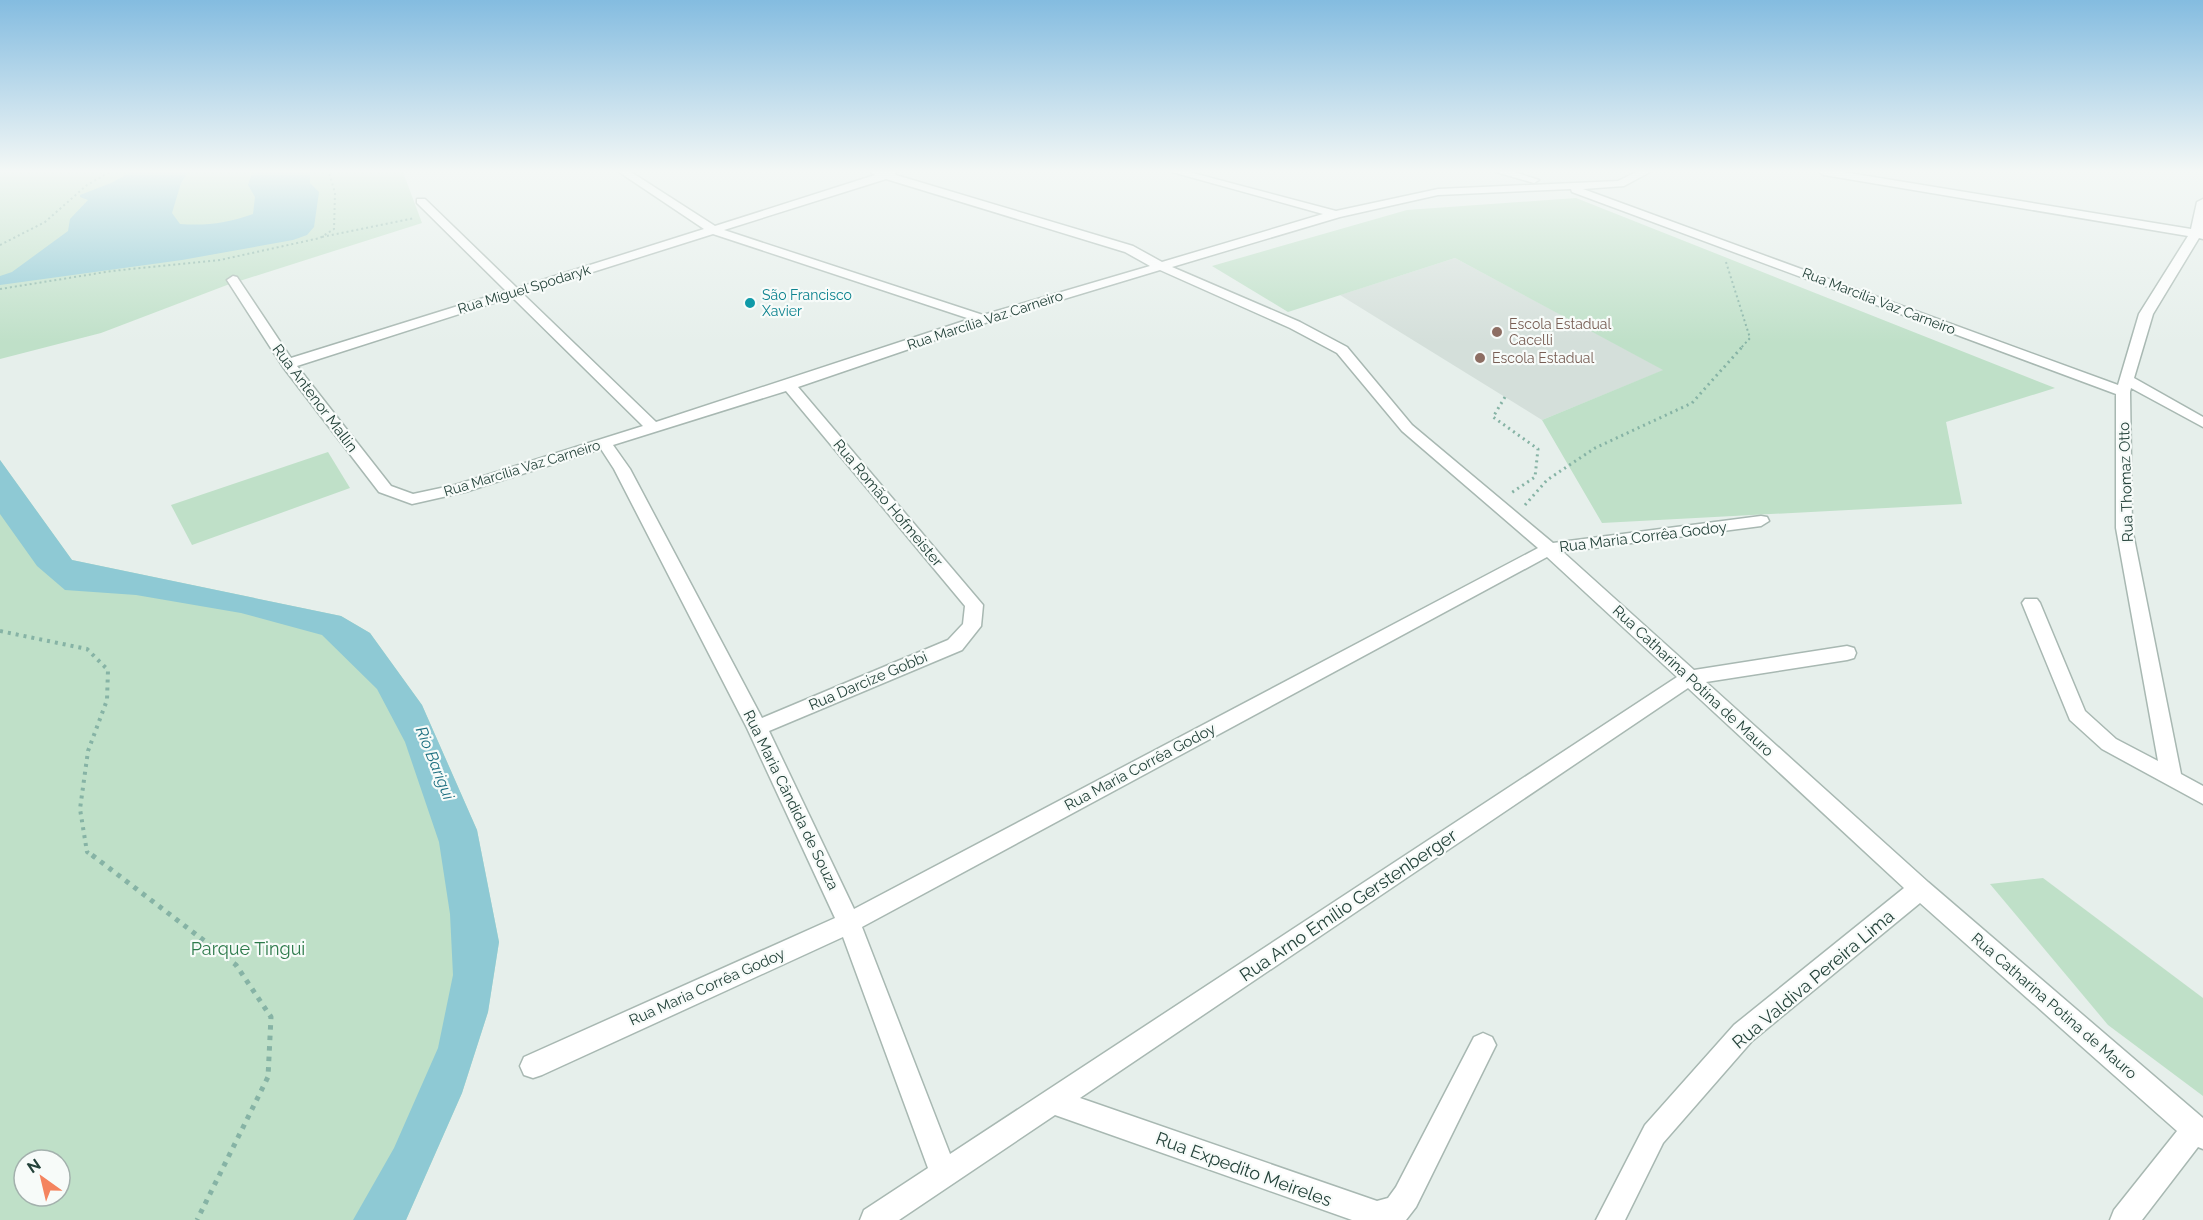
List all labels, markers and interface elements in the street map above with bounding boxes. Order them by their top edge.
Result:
street label: Rua Miguel Spodaryk [456,261,593,317]
street label: Rua Marcília Vaz Carneiro [1800,264,1958,338]
place label: São Francisco Xavier [762,287,852,319]
street label: Rua Marcília Vaz Carneiro [905,287,1065,353]
marker: São Francisco Xavier [743,296,757,310]
place label: Escola Estadual Cacelli [1509,316,1611,348]
marker: Escola Estadual Cacelli [1490,325,1504,339]
street label: Rua Antenor Mallin [269,340,361,456]
place label: Escola Estadual [1492,350,1594,366]
marker: Escola Estadual [1473,351,1487,365]
street label: Rua Thomaz Otto [2115,422,2137,542]
street label: Rua Romão Hofmeister [830,436,947,571]
street label: Rua Marcília Vaz Carneiro [442,437,602,499]
street label: Rua Maria Corrêa Godoy [1558,518,1728,556]
street label: Rua Catharina Potina de Mauro [1609,602,1777,760]
street label: Rua Darcize Gobbi [806,648,930,714]
street label: Rua Maria Cândida de Souza [740,707,842,893]
street label: Rua Maria Corrêa Godoy [1061,720,1219,814]
water label: Rio Barigui [412,724,458,803]
street label: Rua Arno Emílio Gerstenberger [1236,824,1461,986]
street label: Rua Valdiva Pereira Lima [1728,905,1898,1053]
street label: Rua Catharina Potina de Mauro [1968,929,2140,1083]
park label: Parque Tingui [191,938,305,959]
street label: Rua Maria Corrêa Godoy [626,945,788,1029]
street label: Rua Expedito Meireles [1153,1127,1335,1211]
north arrow [12,1148,72,1208]
text: N [24,1155,44,1177]

